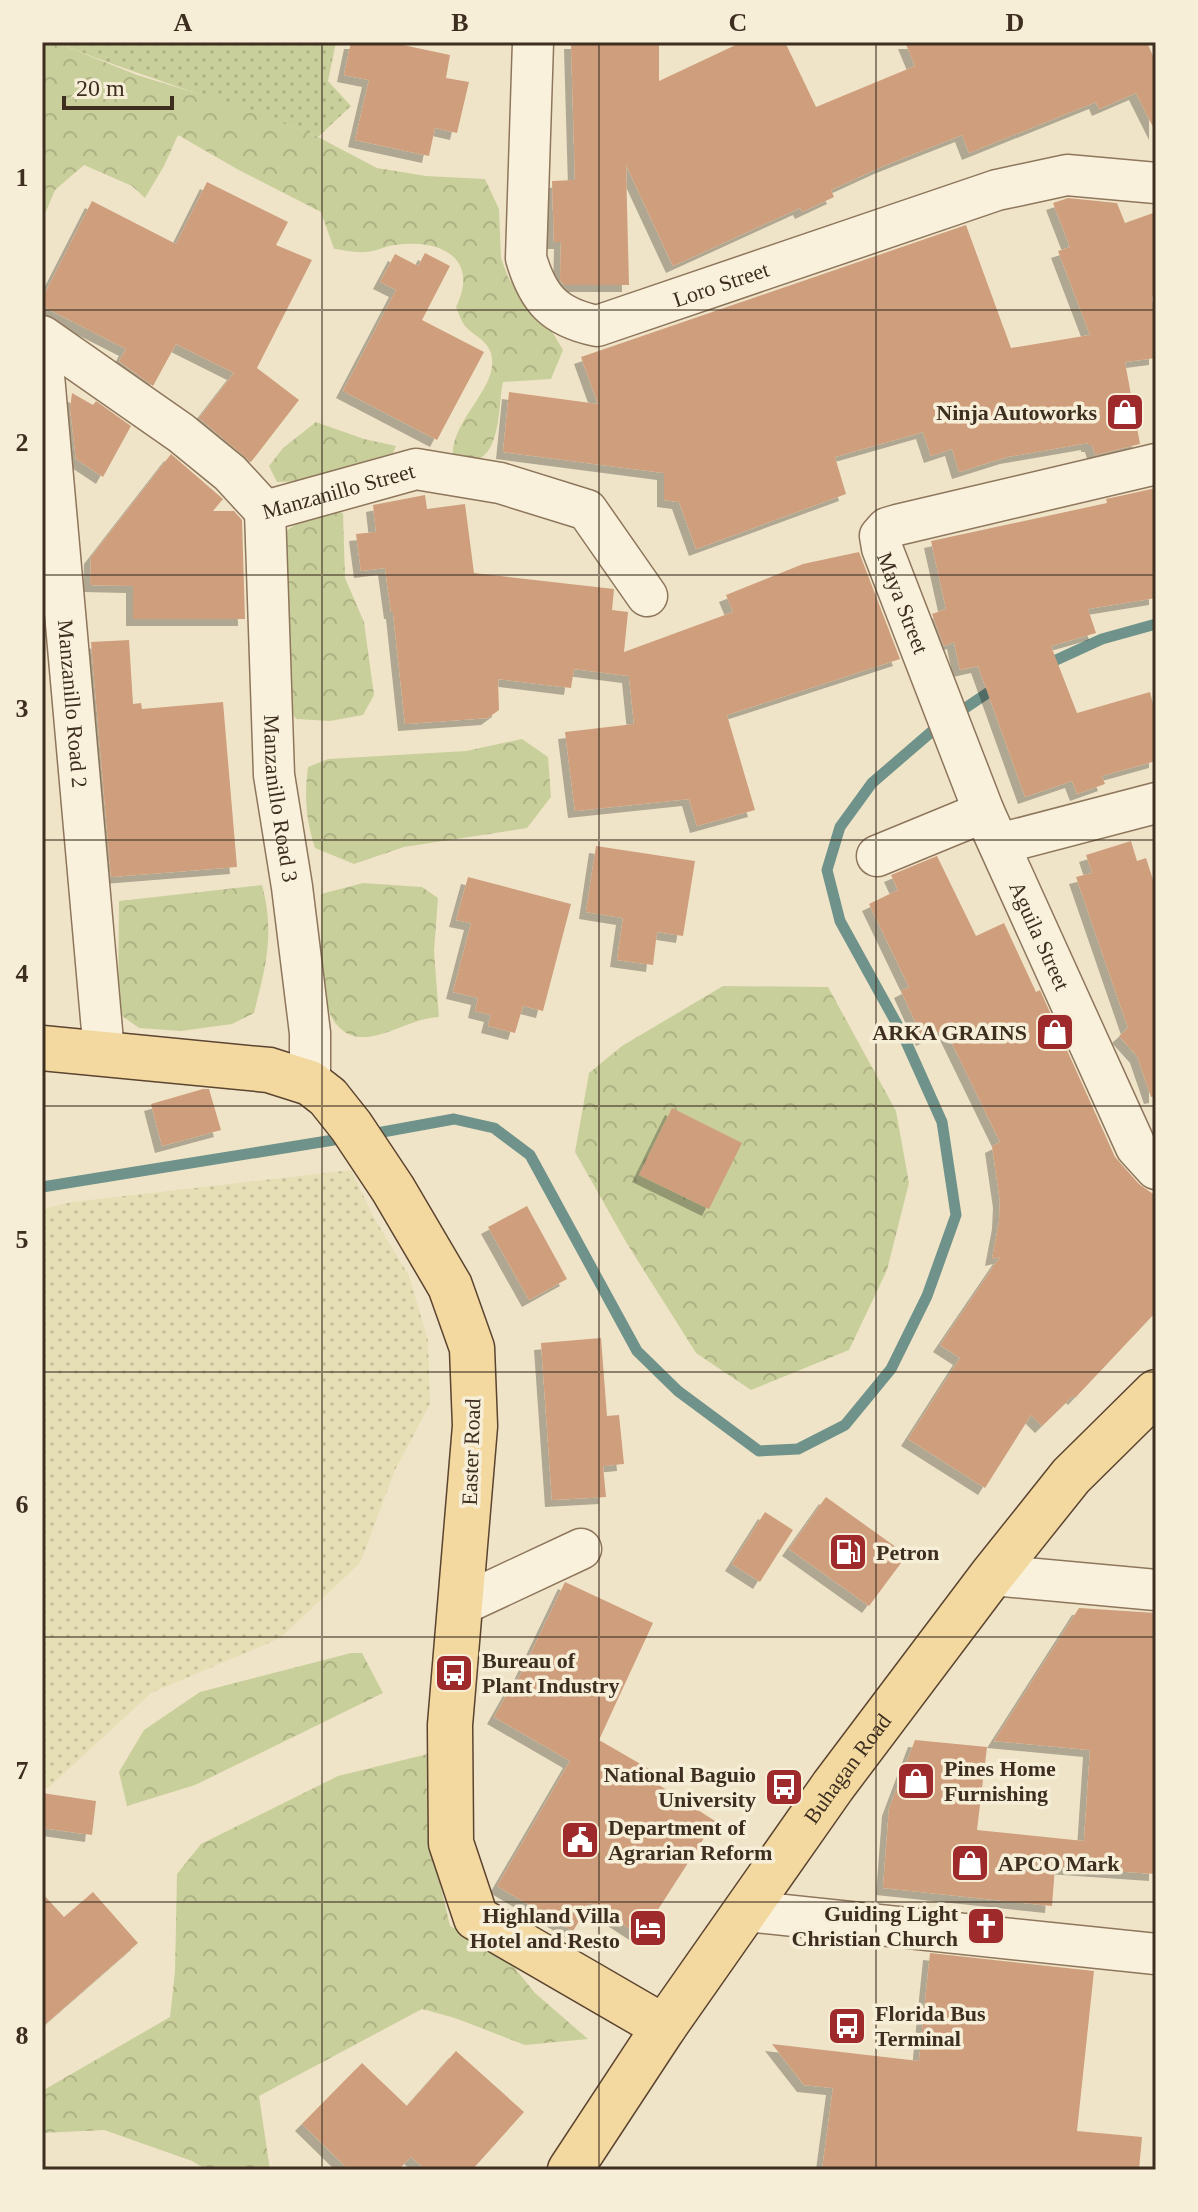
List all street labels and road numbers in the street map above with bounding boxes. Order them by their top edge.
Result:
street label: Loro Street [670,256,772,312]
street label: Manzanillo Street [259,458,417,524]
street label: Maya Street [872,548,934,657]
street label: Manzanillo Road 2 [53,619,93,789]
street label: Manzanillo Road 3 [259,714,304,884]
street label: Aguila Street [1005,877,1076,994]
street label: Easter Road [457,1398,485,1506]
street label: Buhagan Road [798,1709,896,1828]

